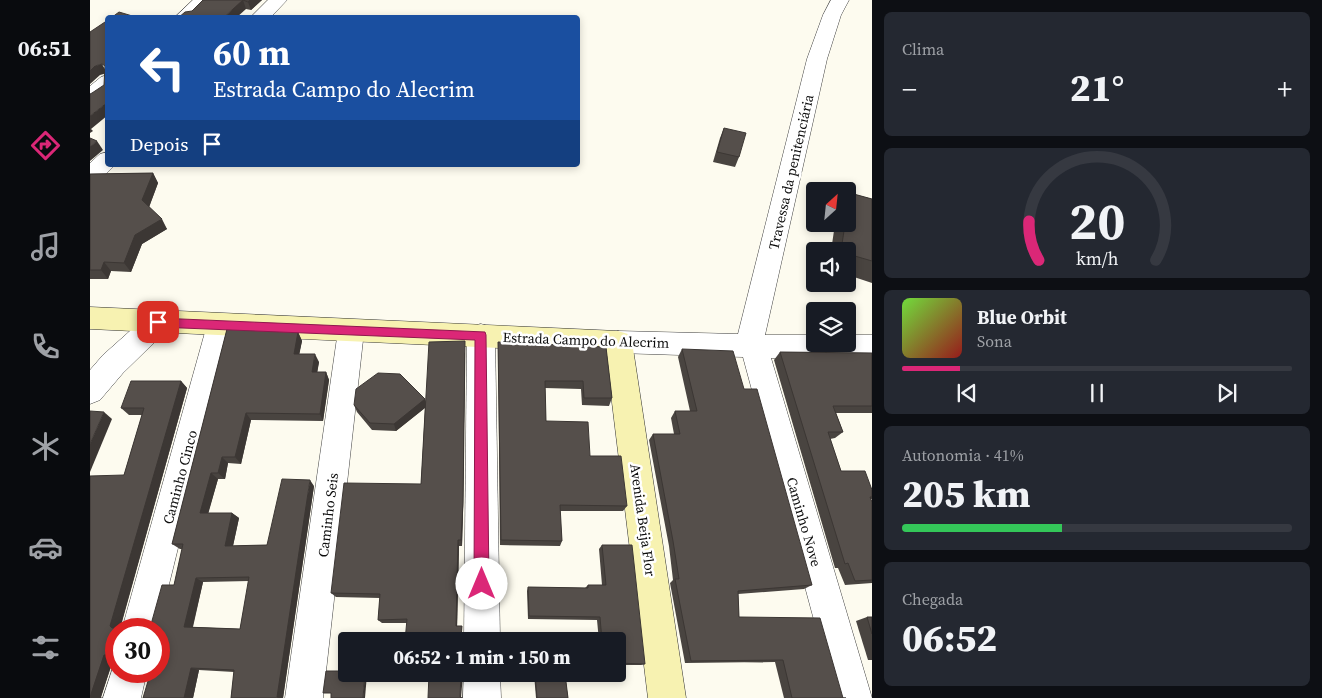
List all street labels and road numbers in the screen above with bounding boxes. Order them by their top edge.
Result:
street label: Travessa da penitenciária [763,92,819,252]
street label: Estrada Campo do Alecrim [502,327,670,353]
street label: Caminho Cinco [158,427,202,526]
street label: Avenida Beija Flor [625,462,661,578]
street label: Caminho Seis [313,472,343,558]
street label: Caminho Nove [782,475,826,569]

